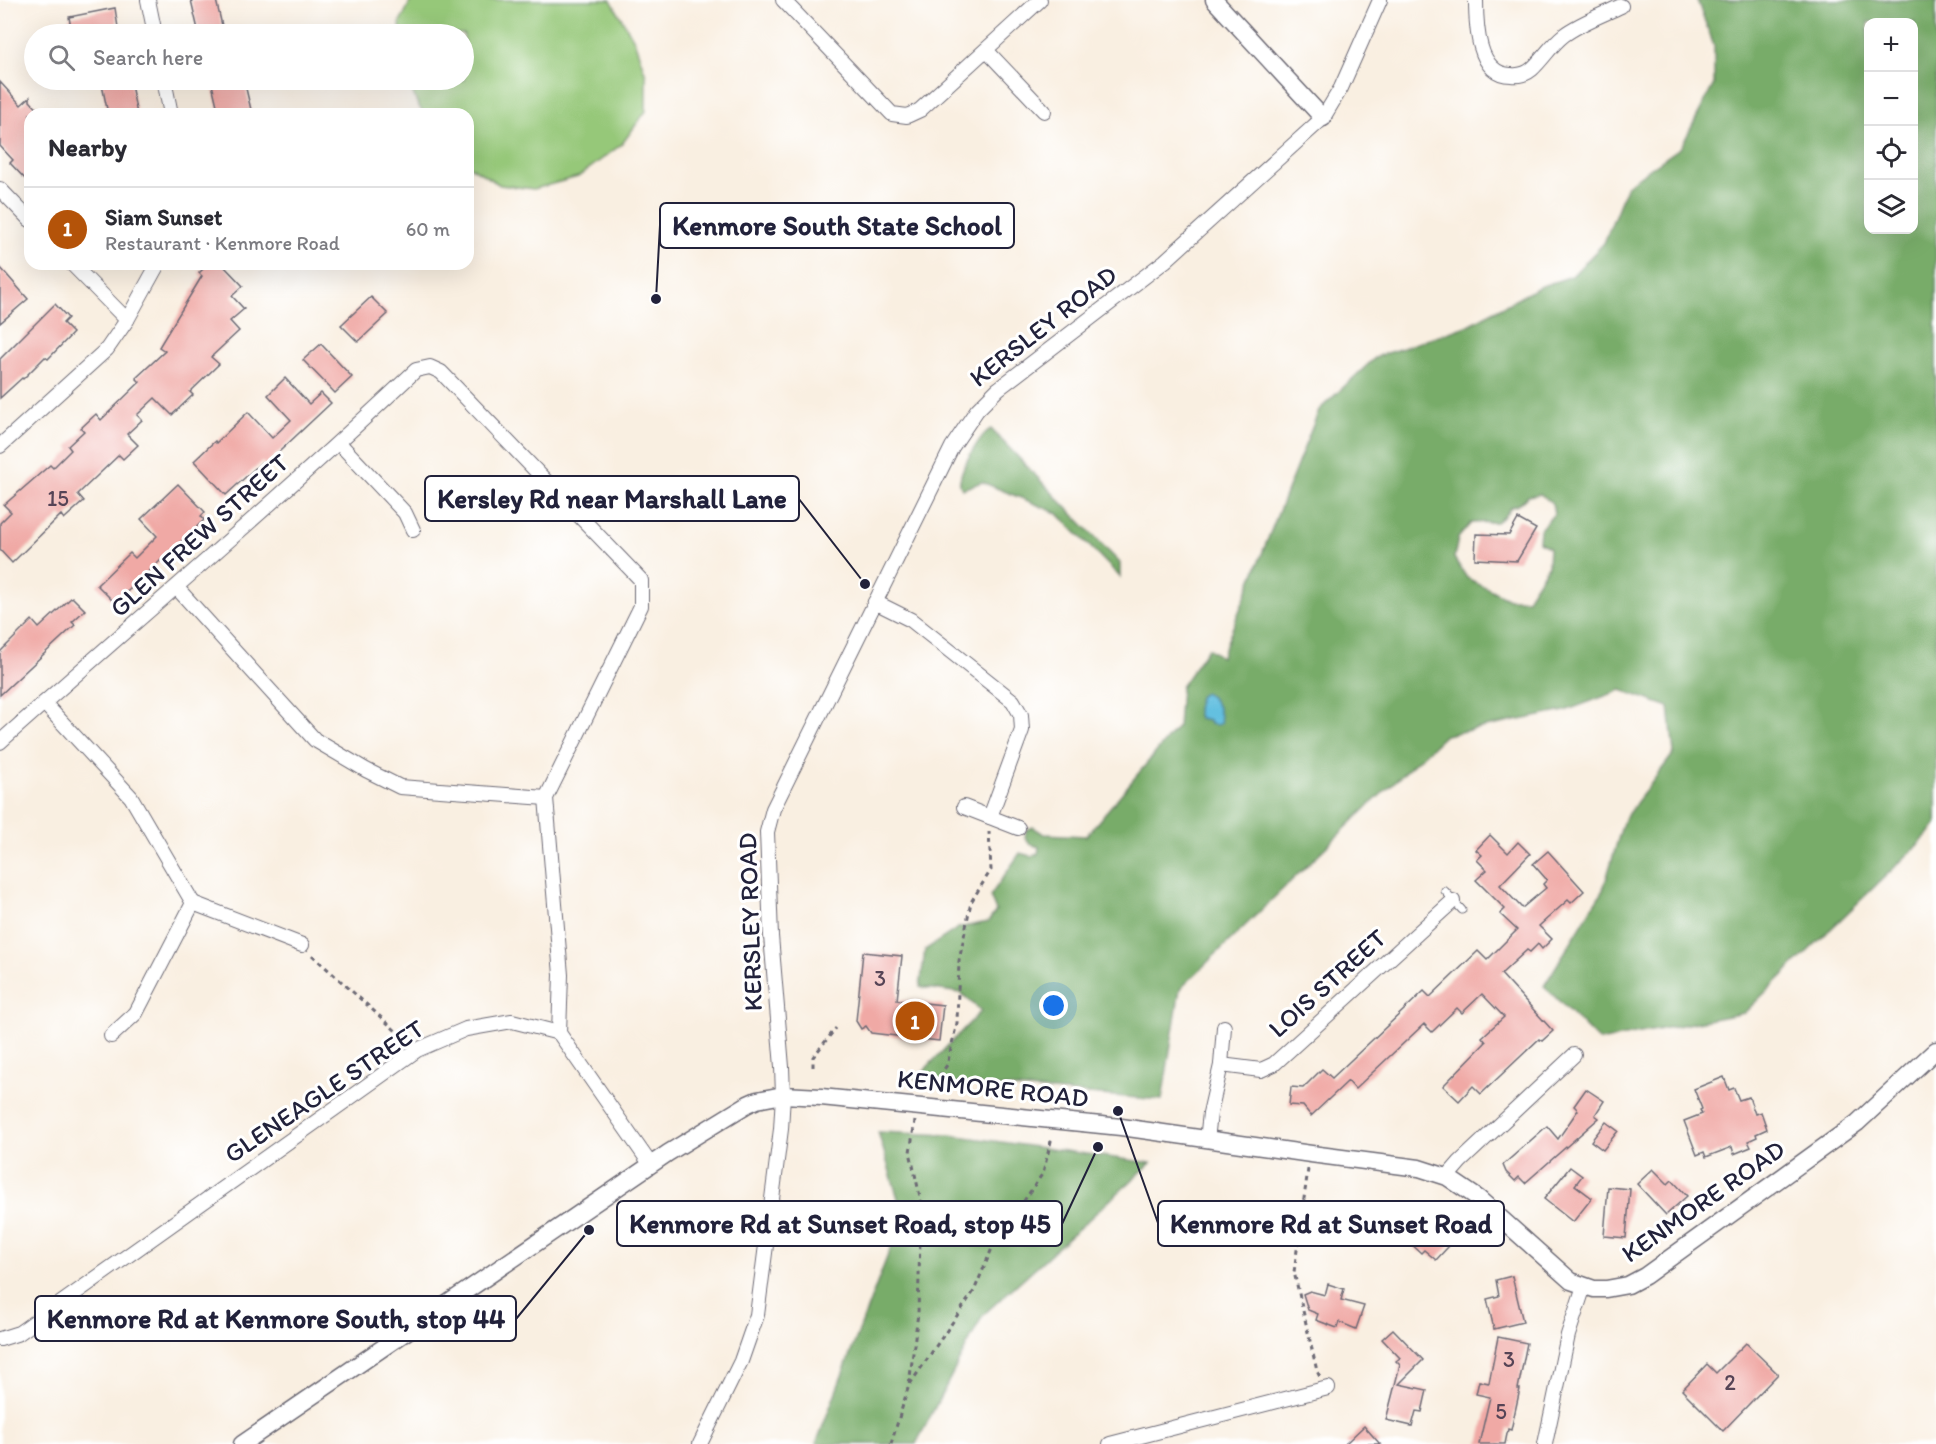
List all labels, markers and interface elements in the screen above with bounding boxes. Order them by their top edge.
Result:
map controls [1864,18,1918,234]
button: + [1864,18,1918,72]
search box [24,24,474,90]
icon: search [45,41,78,74]
text: Search here [93,44,203,71]
button: − [1864,72,1918,126]
button: locate [1864,126,1918,180]
text: Nearby [48,131,127,163]
button: layers [1864,180,1918,234]
callout: Kenmore South State School [660,203,1014,248]
text: Siam Sunset [105,204,222,231]
text: Kenmore South State School [672,209,1002,242]
text: 1 [63,217,72,241]
text: 60 m [406,217,450,241]
text: Restaurant · Kenmore Road [105,231,340,255]
street label: KERSLEY ROAD [963,258,1123,394]
street label: GLEN FREW STREET [103,446,295,624]
callout: Kersley Rd near Marshall Lane [425,476,799,521]
text: Kersley Rd near Marshall Lane [437,482,787,515]
house number: 15 [47,485,69,512]
street label: KERSLEY ROAD [731,832,769,1012]
street label: LOIS STREET [1261,921,1393,1044]
house number: 3 [874,965,886,992]
your location [1039,991,1068,1020]
pin: 1 [896,998,934,1044]
street label: GLENEAGLE STREET [218,1012,430,1170]
street label: KENMORE ROAD [896,1062,1090,1114]
street label: KENMORE ROAD [1615,1133,1791,1269]
callout: Kenmore Rd at Sunset Road, stop 45 [617,1201,1062,1246]
callout: Kenmore Rd at Sunset Road [1158,1201,1504,1246]
text: Kenmore Rd at Sunset Road, stop 45 [629,1207,1051,1240]
text: Kenmore Rd at Sunset Road [1170,1207,1492,1240]
callout: Kenmore Rd at Kenmore South, stop 44 [35,1296,516,1341]
text: Kenmore Rd at Kenmore South, stop 44 [47,1302,506,1335]
house number: 3 [1503,1346,1515,1373]
house number: 2 [1724,1369,1736,1396]
house number: 5 [1495,1398,1507,1425]

